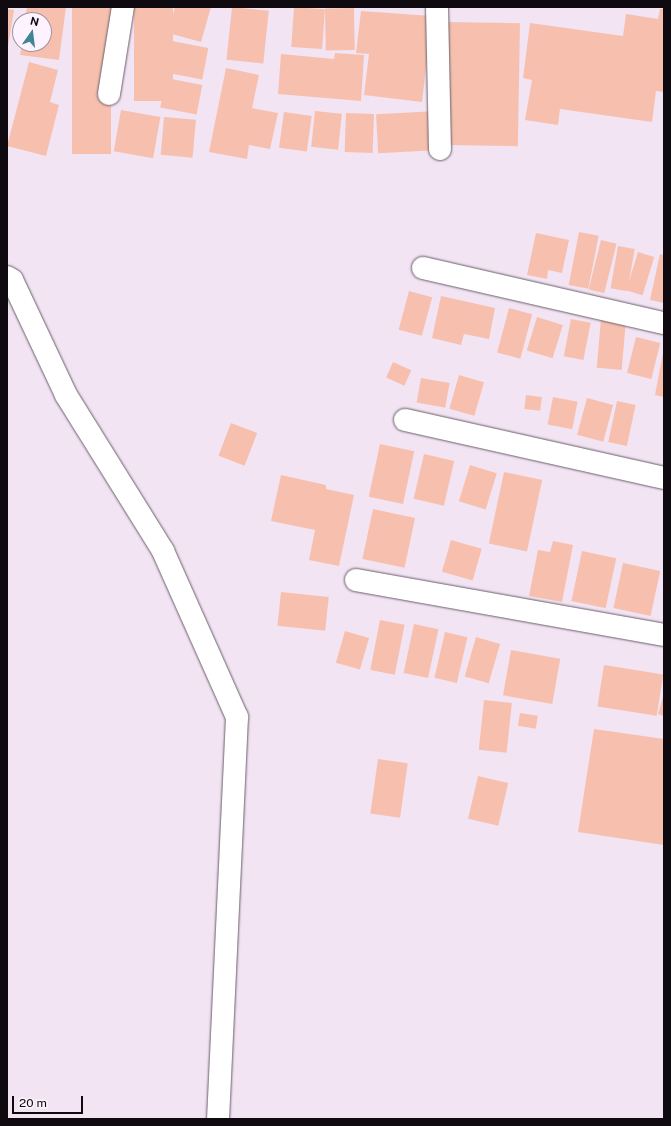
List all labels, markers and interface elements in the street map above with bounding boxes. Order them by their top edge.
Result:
north arrow [12,12,52,52]
text: N [29,14,40,28]
scale bar [14,1088,85,1114]
text: 20 m [19,1096,47,1110]

